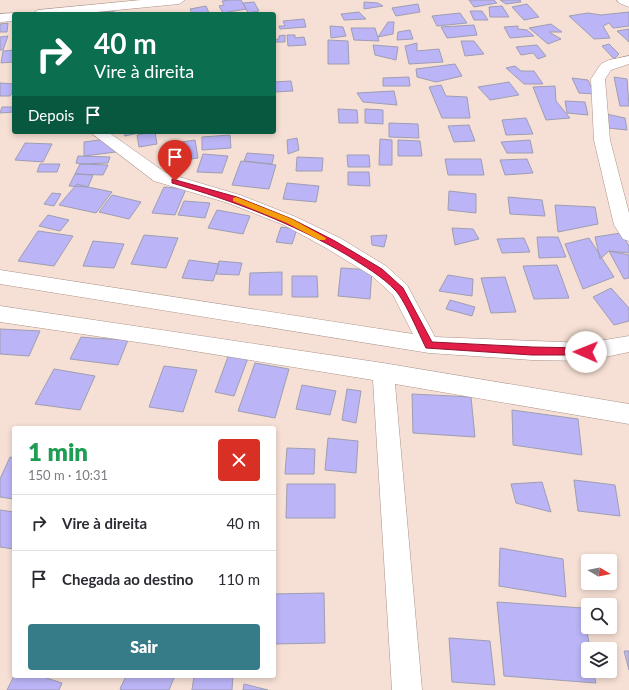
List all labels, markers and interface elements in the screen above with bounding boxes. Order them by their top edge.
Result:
text: 40 m [94,26,157,60]
icon: right [28,28,80,80]
text: Vire à direita [94,60,194,82]
icon: arrive [82,104,104,126]
text: Depois [28,106,74,124]
pin [158,140,192,181]
icon: arrive [164,146,186,168]
position arrow [565,331,607,373]
text: 1 min [28,437,88,466]
button: close [218,439,260,481]
text: 150 m · 10:31 [28,467,108,483]
icon: right [28,512,50,534]
text: Vire à direita [62,514,147,532]
text: 40 m [226,514,260,532]
north arrow [581,554,617,590]
map controls [581,554,617,678]
icon: arrive [28,568,50,590]
text: Chegada ao destino [62,570,193,588]
text: 110 m [218,570,260,588]
button: search [581,598,617,634]
button: Sair [28,624,260,670]
button: layers [581,642,617,678]

